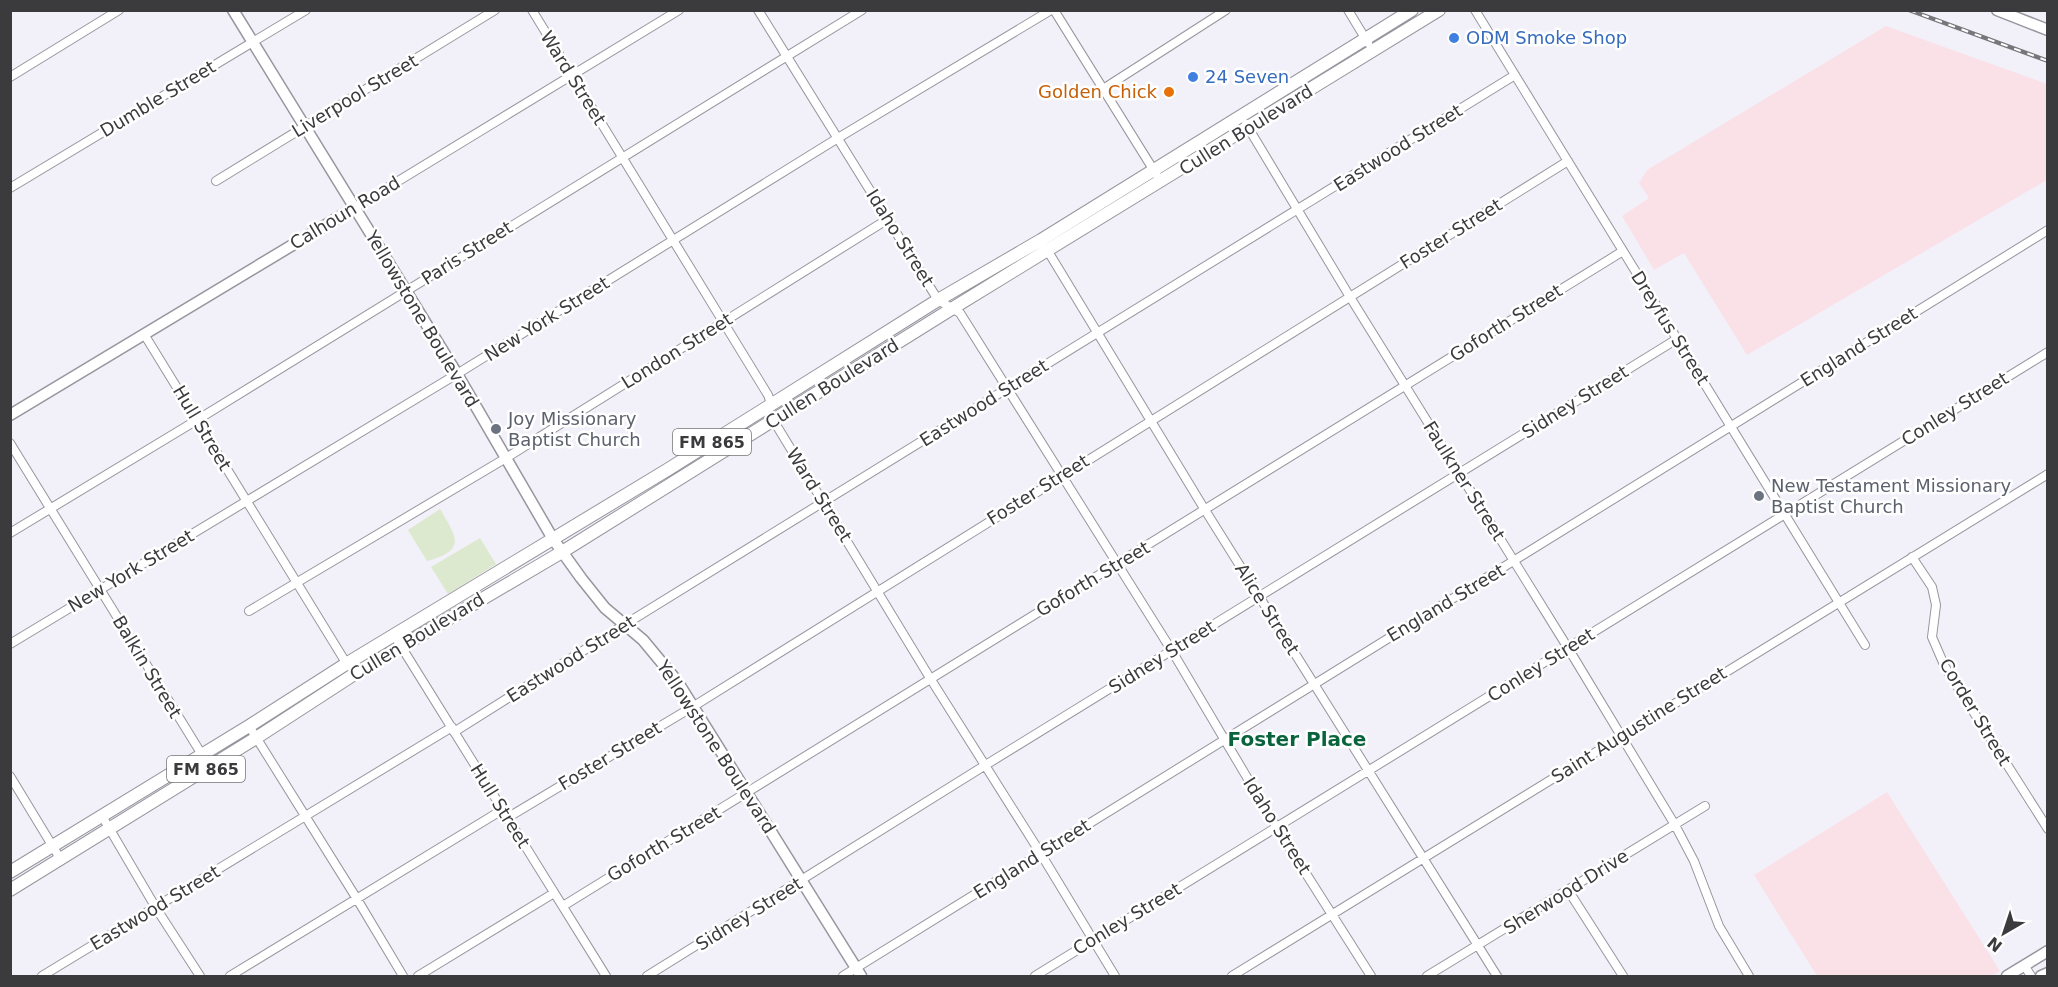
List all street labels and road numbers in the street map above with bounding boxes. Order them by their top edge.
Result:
street label: Ward Street [536,27,611,129]
street label: Liverpool Street [288,50,421,141]
street label: Dumble Street [96,56,219,141]
street label: Cullen Boulevard [1175,80,1316,179]
street label: Eastwood Street [1330,100,1466,196]
street label: Calhoun Road [286,171,404,254]
street label: Idaho Street [862,185,939,290]
street label: Foster Street [1396,194,1506,273]
street label: Paris Street [417,216,516,289]
street label: Yellowstone Boulevard [361,226,483,411]
street label: Dreyfus Street [1627,267,1714,388]
street label: New York Street [481,272,613,365]
street label: Goforth Street [1446,280,1566,366]
street label: England Street [1797,302,1921,391]
street label: London Street [618,308,736,393]
street label: Cullen Boulevard [761,334,902,433]
street label: Eastwood Street [916,355,1052,451]
street label: Sidney Street [1518,361,1632,443]
street label: Conley Street [1897,367,2012,450]
street label: Hull Street [169,381,236,474]
street label: Faulkner Street [1419,417,1510,544]
road number: FM 865 [673,429,751,455]
street label: Ward Street [782,444,857,546]
street label: Foster Street [983,450,1093,529]
street label: New York Street [64,525,197,616]
street label: Goforth Street [1032,536,1153,621]
street label: Alice Street [1231,559,1304,658]
street label: England Street [1383,559,1508,646]
street label: Cullen Boulevard [346,588,488,685]
street label: Eastwood Street [503,611,639,707]
street label: Balkin Street [109,612,186,722]
street label: Sidney Street [1105,616,1219,698]
street label: Conley Street [1483,623,1598,706]
street label: Corder Street [1935,654,2016,769]
street label: Yellowstone Boulevard [652,655,780,837]
street label: Saint Augustine Street [1547,662,1730,787]
street label: Foster Street [555,717,665,794]
road number: FM 865 [167,756,245,782]
street label: Hull Street [466,760,535,852]
street label: Idaho Street [1239,773,1316,878]
street label: Goforth Street [603,801,724,886]
street label: England Street [970,814,1094,903]
street label: Sherwood Drive [1499,845,1632,938]
street label: Eastwood Street [86,861,223,955]
street label: Sidney Street [692,873,806,955]
street label: Conley Street [1069,878,1184,959]

